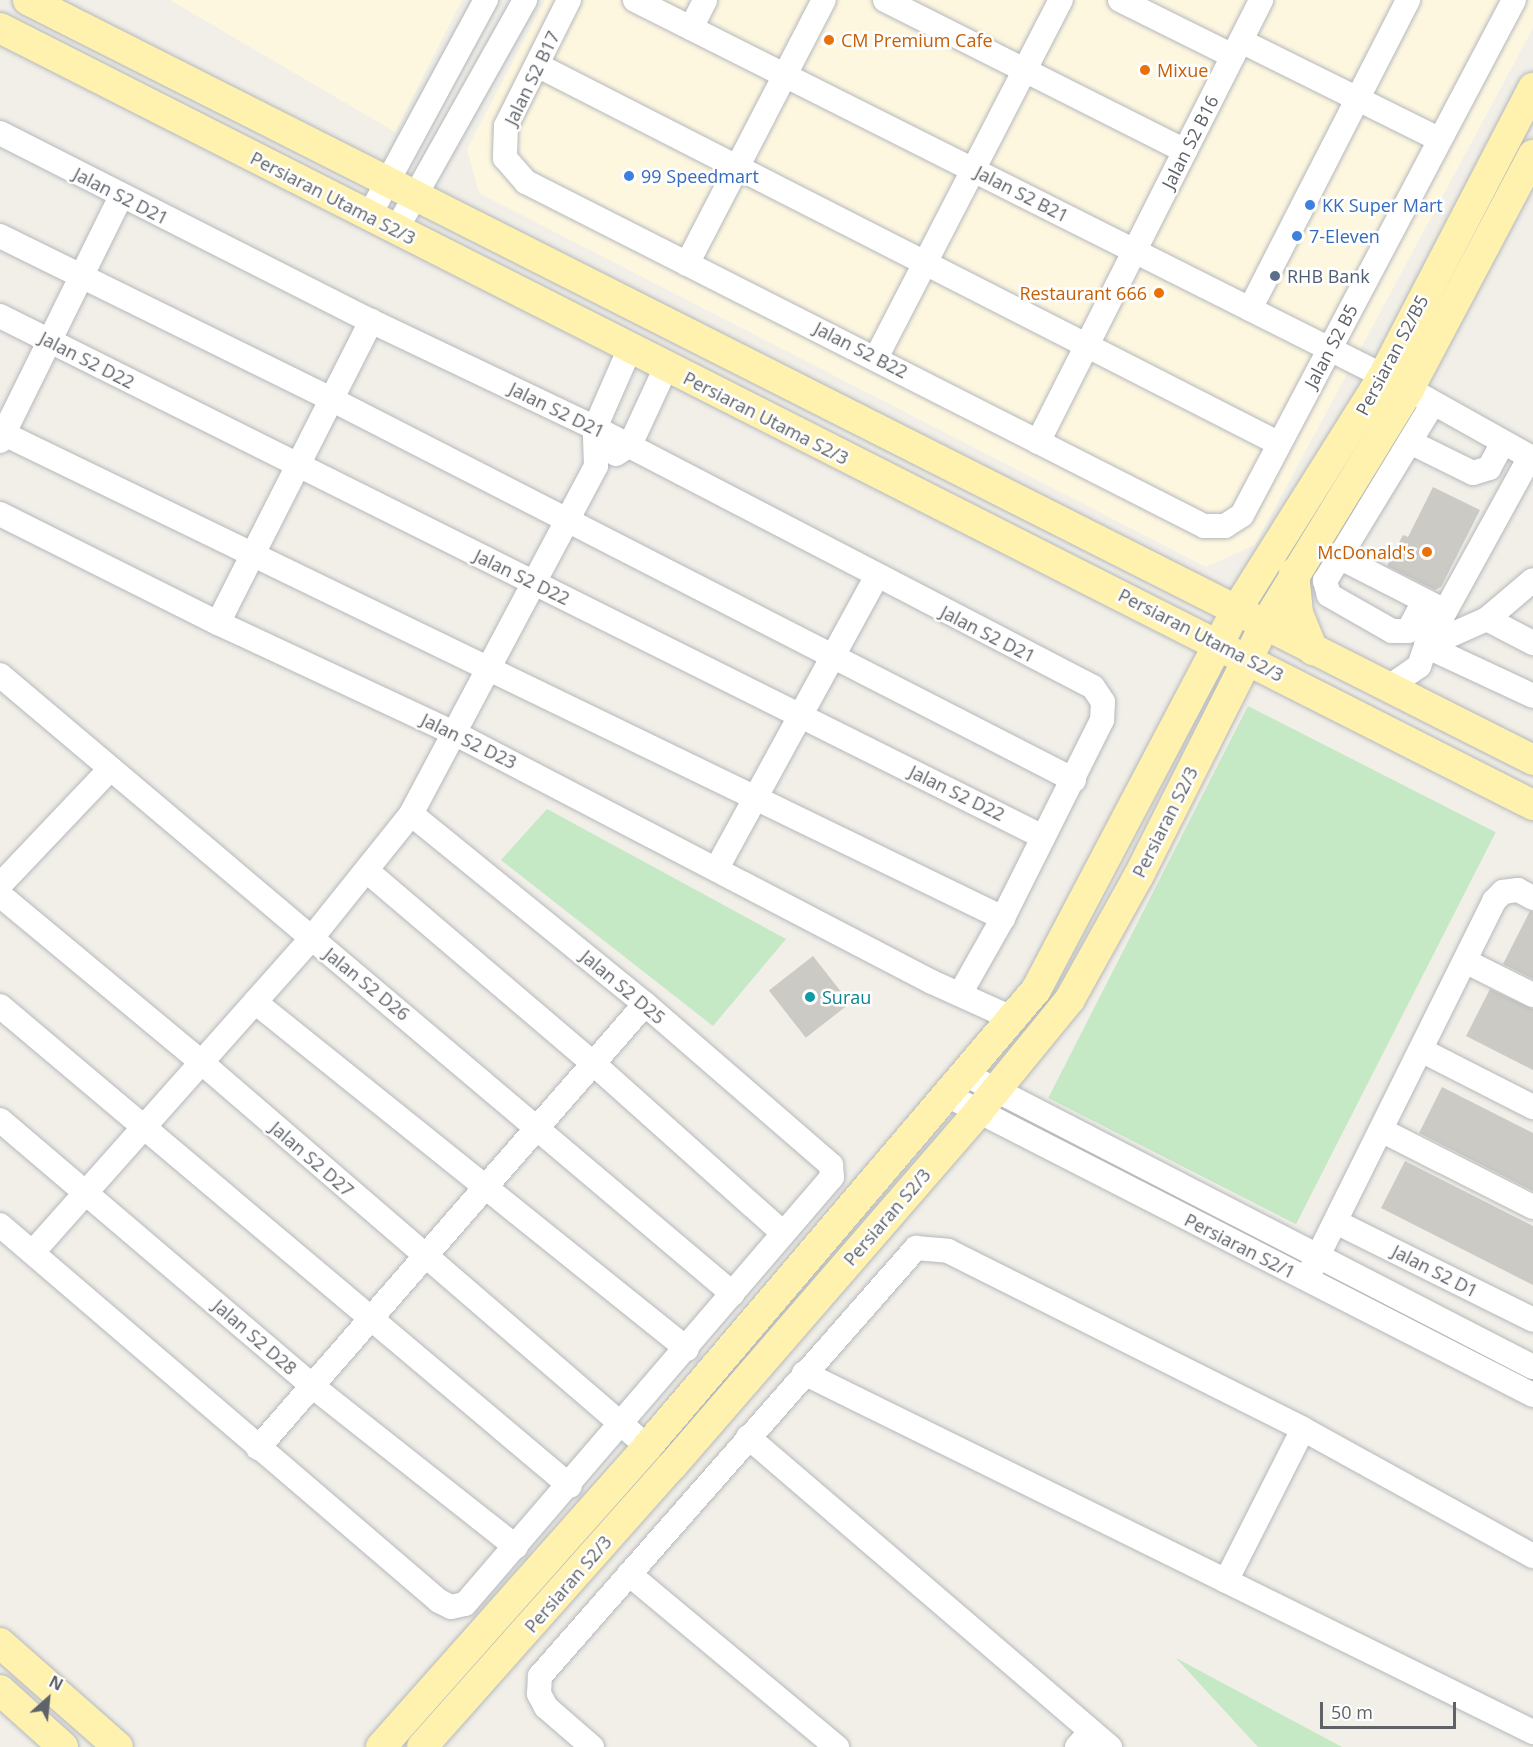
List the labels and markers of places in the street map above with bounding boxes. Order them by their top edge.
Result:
place label: CM Premium Cafe [841,29,993,51]
marker: CM Premium Cafe [822,33,836,47]
place label: Mixue [1157,59,1208,81]
marker: Mixue [1138,63,1152,77]
place label: 99 Speedmart [641,165,759,187]
marker: 99 Speedmart [622,169,636,183]
place label: KK Super Mart [1322,194,1443,216]
marker: KK Super Mart [1303,198,1317,212]
place label: 7-Eleven [1309,225,1380,247]
marker: 7-Eleven [1290,229,1304,243]
place label: RHB Bank [1287,265,1370,287]
marker: RHB Bank [1268,269,1282,283]
place label: Restaurant 666 [1019,282,1147,304]
marker: Restaurant 666 [1152,286,1166,300]
place label: McDonald's [1317,541,1415,563]
marker: McDonald's [1420,545,1434,559]
place label: Surau [822,986,871,1008]
marker: Surau [803,990,817,1004]

